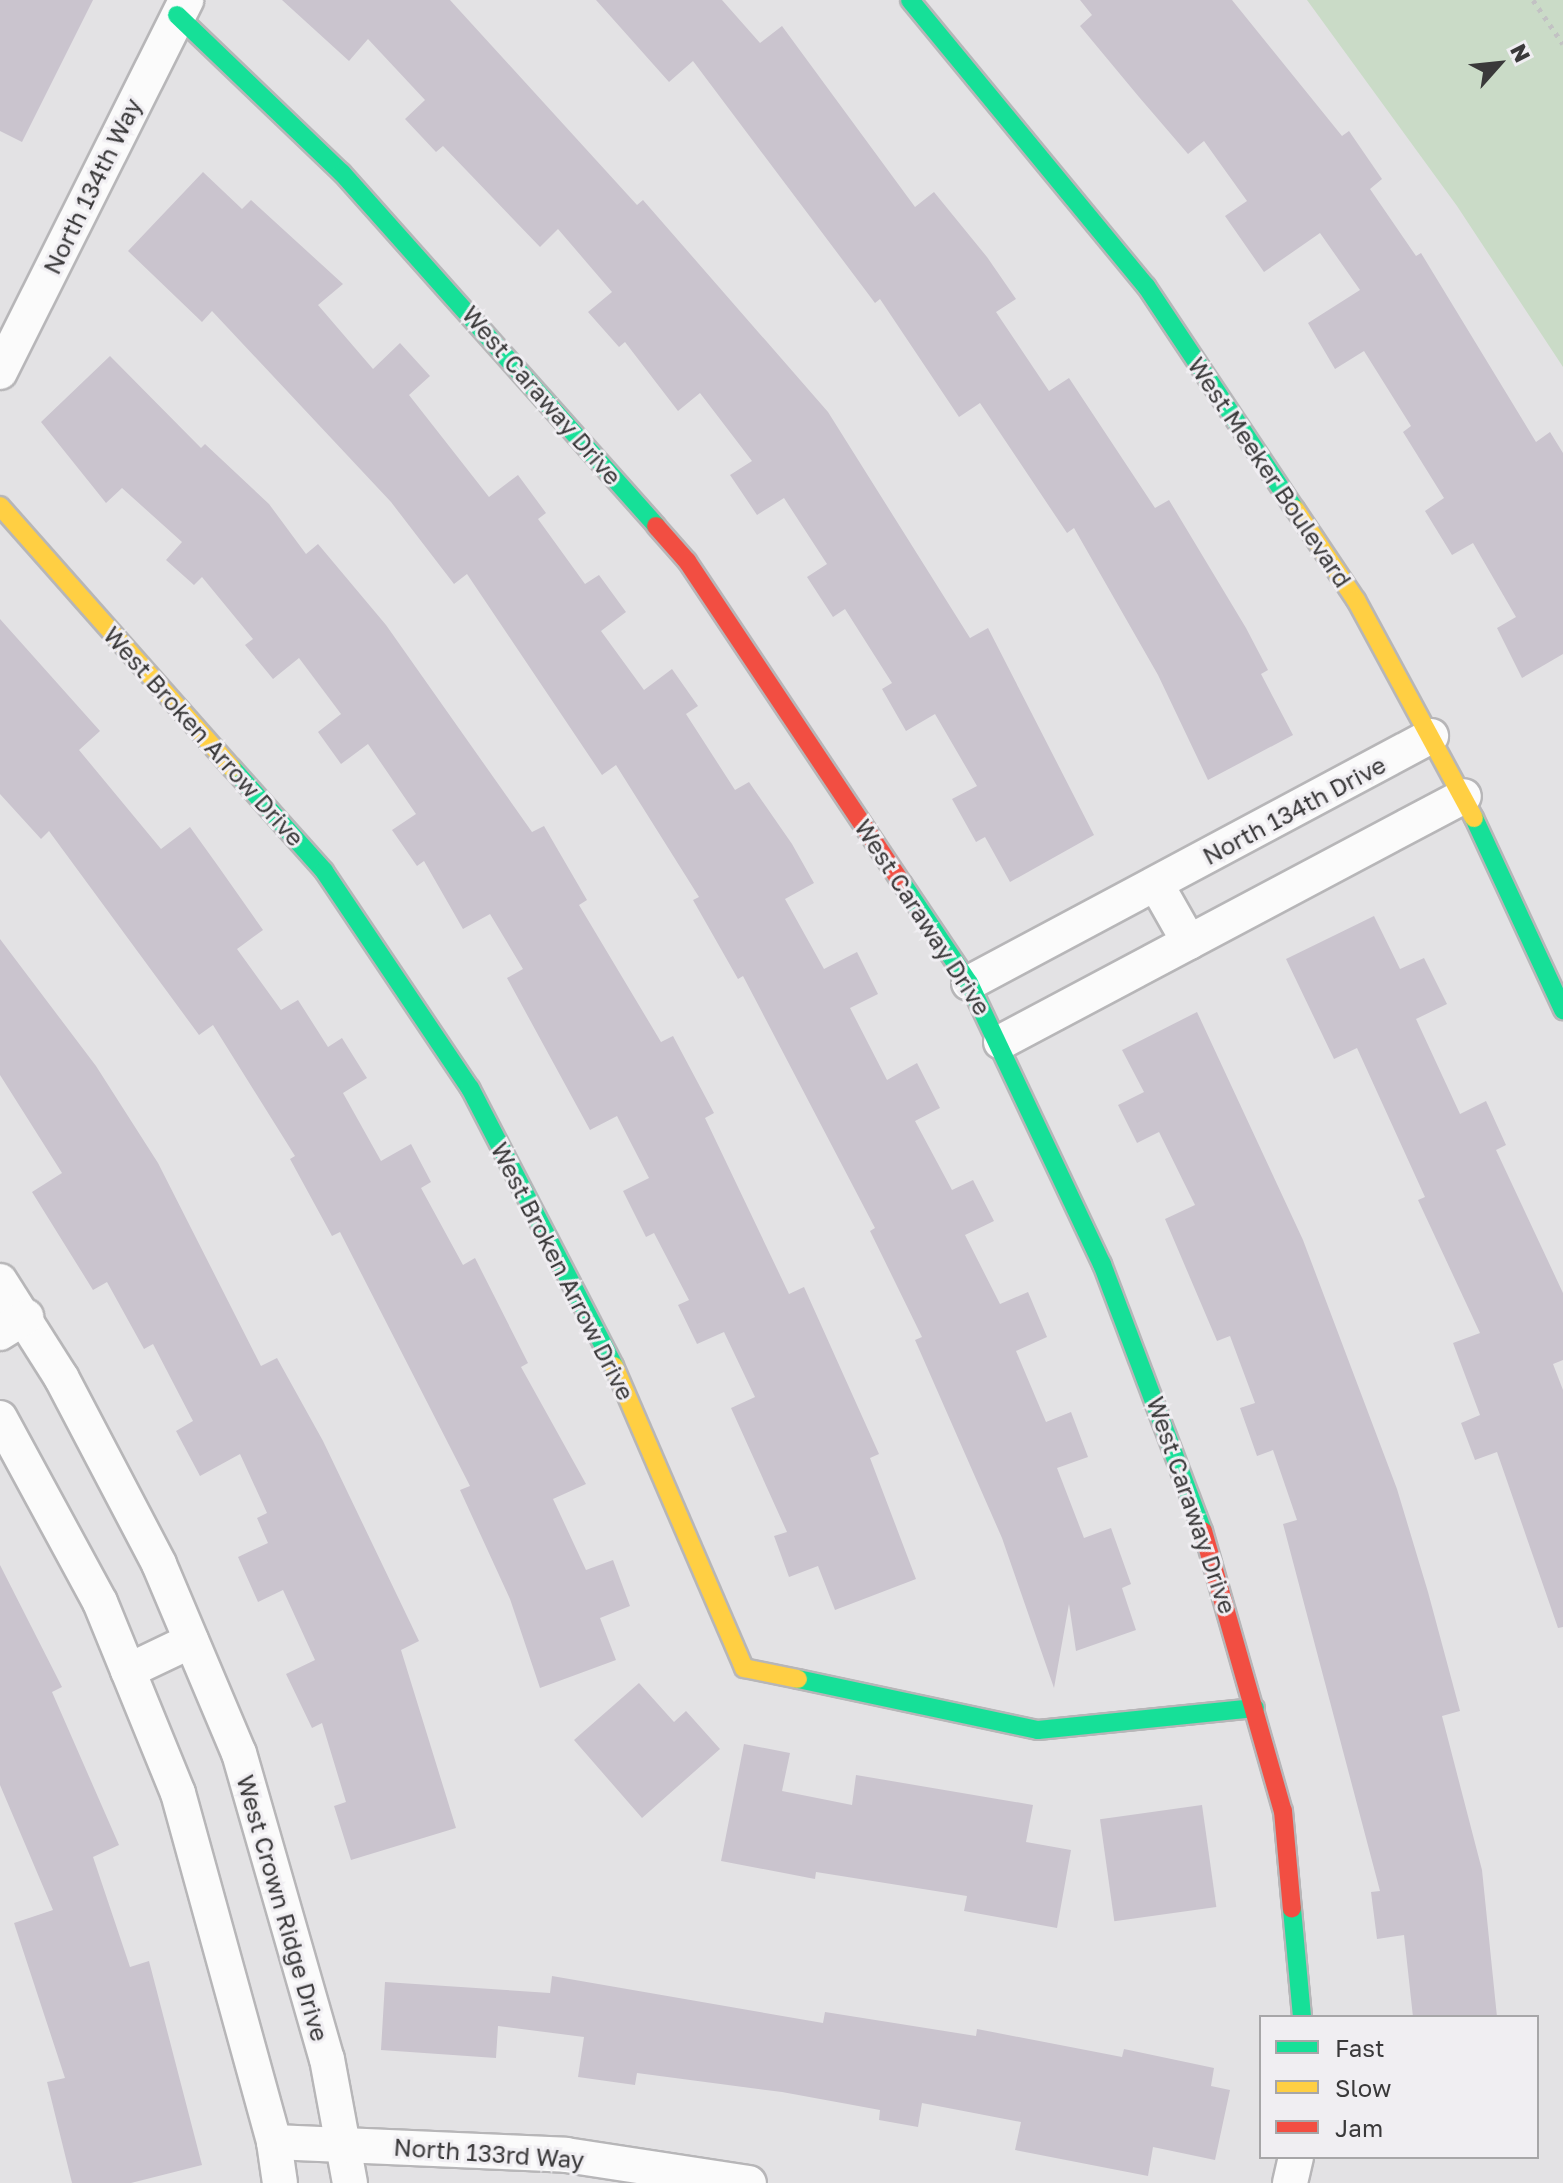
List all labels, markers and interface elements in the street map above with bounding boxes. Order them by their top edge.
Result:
north arrow [1459,24,1539,104]
text: N [1505,39,1537,66]
street label: North 134th Way [37,93,147,279]
street label: West Caraway Drive [456,300,628,490]
street label: West Meeker Boulevard [1182,352,1358,592]
street label: West Broken Arrow Drive [98,620,310,852]
street label: North 134th Drive [1198,750,1390,870]
street label: West Caraway Drive [849,814,997,1020]
street label: West Broken Arrow Drive [485,1137,641,1405]
street label: West Caraway Drive [1141,1393,1243,1617]
street label: West Crown Ridge Drive [231,1771,335,2045]
legend [1259,2015,1539,2159]
text: Fast [1335,2033,1385,2062]
text: Slow [1335,2073,1391,2102]
text: Jam [1335,2113,1383,2142]
street label: North 133rd Way [393,2132,585,2174]

